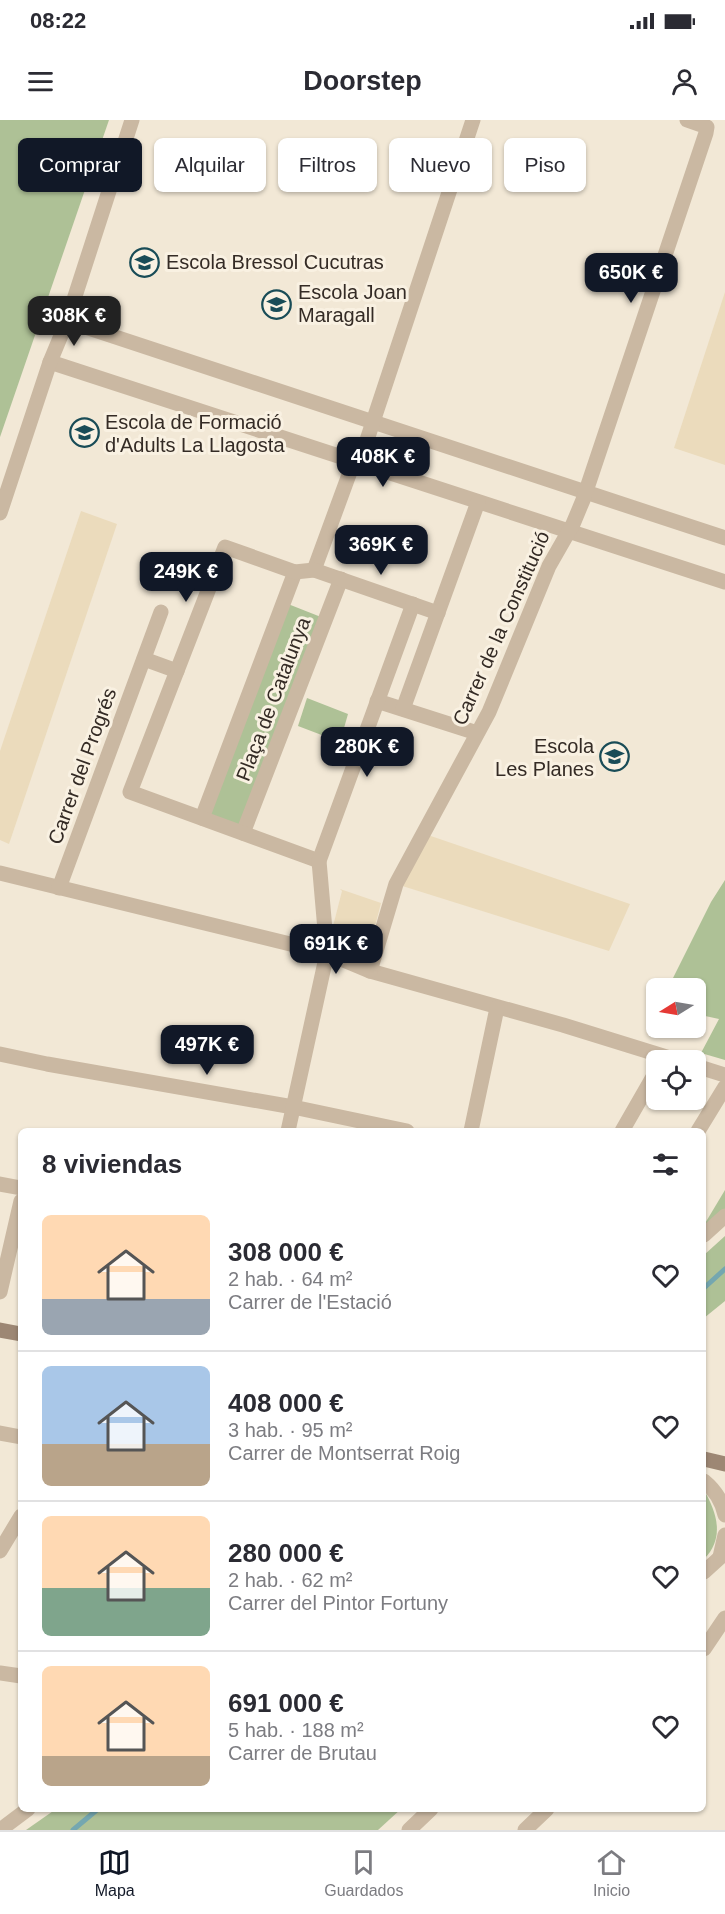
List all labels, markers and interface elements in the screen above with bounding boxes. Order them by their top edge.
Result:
text: 08:22 [30,8,86,33]
icon: menu [24,65,57,98]
icon: person [668,65,701,98]
text: Doorstep [303,66,422,96]
chip: Comprar [18,138,142,192]
chip: Alquilar [154,138,266,192]
chip: Filtros [278,138,377,192]
chip: Nuevo [389,138,492,192]
chip: Piso [504,138,586,192]
school or university icon: Escola Bressol Cucutras [129,246,161,278]
place label: Escola Bressol Cucutras [166,251,384,273]
pin: 650K € [582,253,680,304]
text: 650K € [599,261,663,283]
place label: Escola Joan Maragall [298,281,407,326]
school or university icon: Escola Joan Maragall [261,288,293,320]
pin: 308K € [25,296,123,347]
text: 308K € [42,304,106,326]
place label: Escola de Formació d'Adults La Llagosta [105,411,285,456]
school or university icon: Escola de Formació d'Adults La Llagosta [68,417,100,449]
pin: 408K € [334,437,432,488]
text: 408K € [351,445,415,467]
pin: 369K € [332,525,430,576]
street label: Carrer de la Constitució [448,528,554,728]
text: 369K € [349,533,413,555]
pin: 249K € [137,552,235,603]
text: 249K € [154,560,218,582]
street label: Plaça de Catalunya [232,613,315,784]
street label: Carrer del Progrés [44,685,120,847]
pin: 280K € [318,727,416,778]
text: 280K € [335,735,399,757]
place label: Escola Les Planes [495,735,595,780]
school or university icon: Escola Les Planes [599,741,631,773]
pin: 691K € [287,924,385,975]
text: 691K € [304,932,368,954]
north arrow [646,978,706,1038]
map controls [646,978,706,1110]
pin: 497K € [158,1025,256,1076]
text: 497K € [175,1033,239,1055]
button: locate [646,1050,706,1110]
icon: filters [649,1148,682,1181]
text: 8 viviendas [42,1149,182,1179]
text: 308 000 € [228,1237,344,1267]
icon: home [90,1239,162,1311]
icon: heart [649,1259,682,1292]
text: 2 hab. · 64 m² [228,1268,353,1290]
text: Carrer de l'Estació [228,1291,392,1313]
text: 408 000 € [228,1388,344,1418]
icon: home [90,1390,162,1462]
icon: heart [649,1410,682,1443]
text: 3 hab. · 95 m² [228,1419,353,1441]
text: Carrer de Montserrat Roig [228,1442,460,1464]
text: 280 000 € [228,1538,344,1568]
icon: home [90,1540,162,1612]
icon: heart [649,1560,682,1593]
text: 2 hab. · 62 m² [228,1569,353,1591]
text: Carrer del Pintor Fortuny [228,1592,448,1614]
text: 691 000 € [228,1688,344,1718]
icon: home [90,1690,162,1762]
icon: heart [649,1710,682,1743]
text: 5 hab. · 188 m² [228,1719,364,1741]
text: Carrer de Brutau [228,1742,377,1764]
tab: Mapa [95,1846,135,1900]
tab: Guardados [324,1846,403,1900]
tab: Inicio [593,1846,630,1900]

